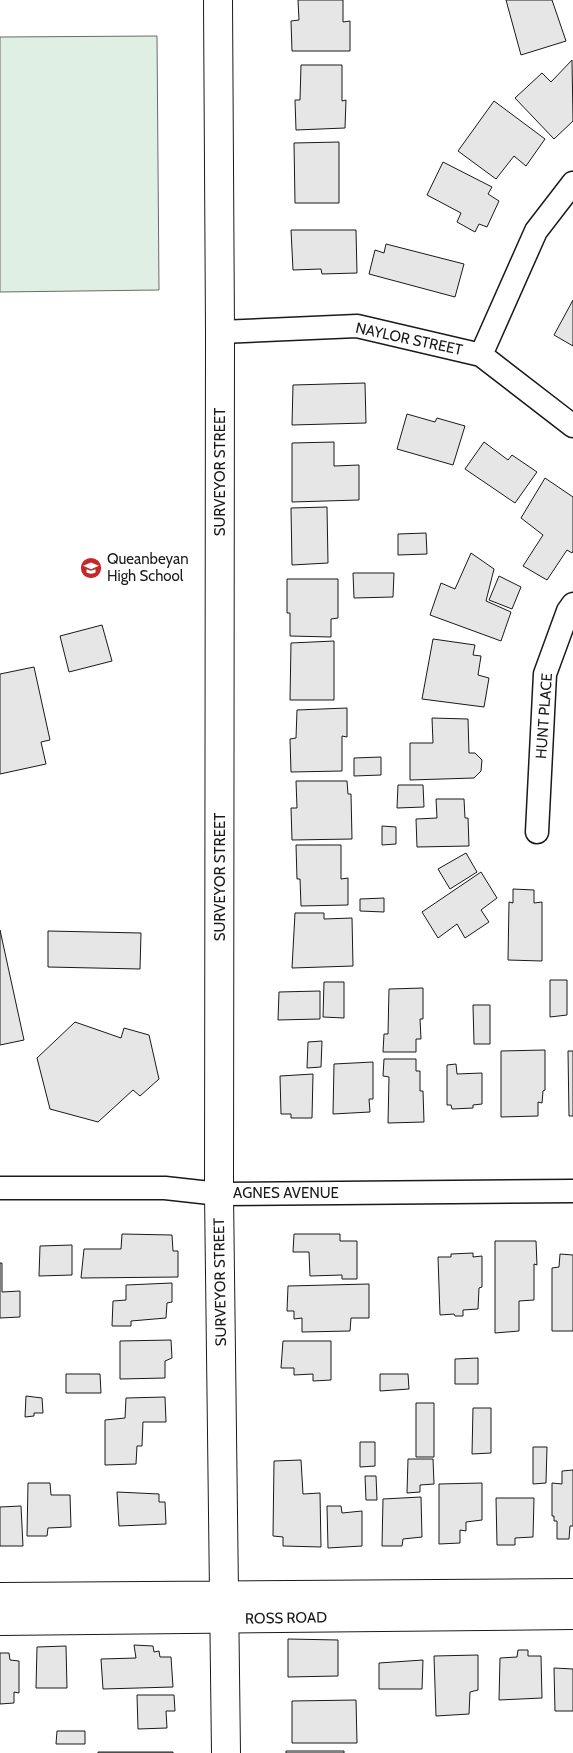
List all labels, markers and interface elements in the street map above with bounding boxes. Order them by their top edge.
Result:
street label: NAYLOR STREET [354,319,464,359]
street label: SURVEYOR STREET [211,408,229,536]
place label: Queanbeyan High School [107,550,189,585]
school or university icon: Queanbeyan High School [79,556,103,580]
street label: HUNT PLACE [532,672,556,760]
street label: SURVEYOR STREET [211,813,229,941]
street label: AGNES AVENUE [233,1184,339,1202]
street label: SURVEYOR STREET [210,1218,230,1346]
street label: ROSS ROAD [245,1608,327,1628]

